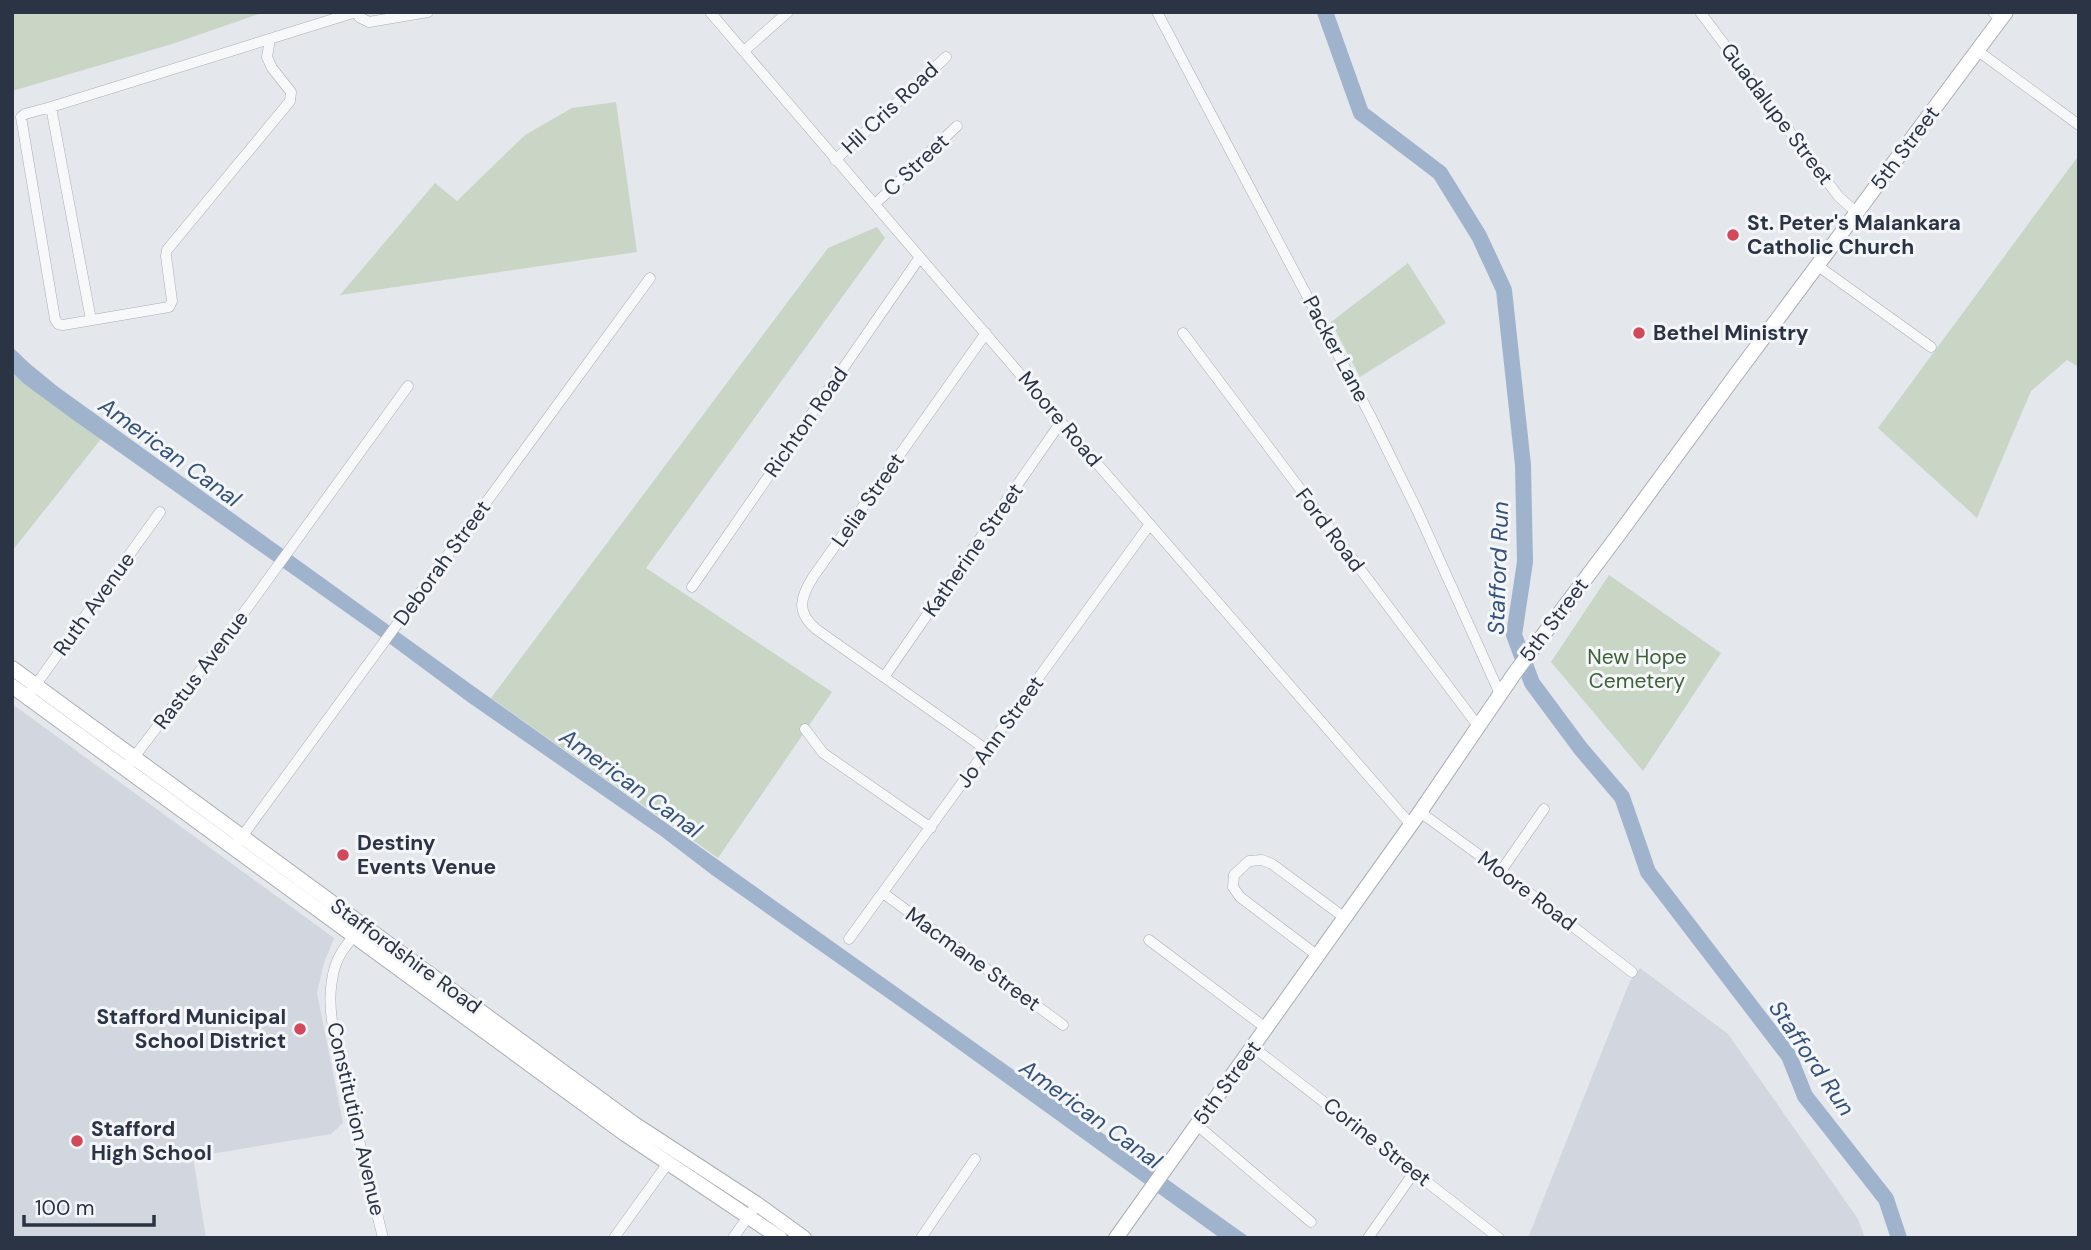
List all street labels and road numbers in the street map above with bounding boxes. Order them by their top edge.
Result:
street label: Guadalupe Street [1714,37,1840,191]
street label: Hil Cris Road [836,56,944,160]
street label: 5th Street [1864,100,1946,196]
street label: C Street [877,127,955,203]
street label: Packer Lane [1296,291,1376,407]
street label: Richton Road [758,361,854,483]
street label: Moore Road [1012,365,1108,473]
street label: Lelia Street [825,447,911,553]
street label: Katherine Street [916,478,1030,622]
street label: Ford Road [1289,482,1371,578]
street label: Deborah Street [387,495,497,631]
street label: Ruth Avenue [47,546,141,661]
street label: 5th Street [1513,572,1595,668]
street label: Rastus Avenue [147,605,255,735]
street label: Jo Ann Street [950,670,1050,794]
street label: Moore Road [1472,845,1582,937]
street label: Staffordshire Road [325,892,487,1020]
street label: Macmane Street [900,901,1046,1017]
street label: Constitution Avenue [320,1019,392,1219]
street label: 5th Street [1187,1035,1267,1131]
street label: Corine Street [1317,1091,1437,1193]

